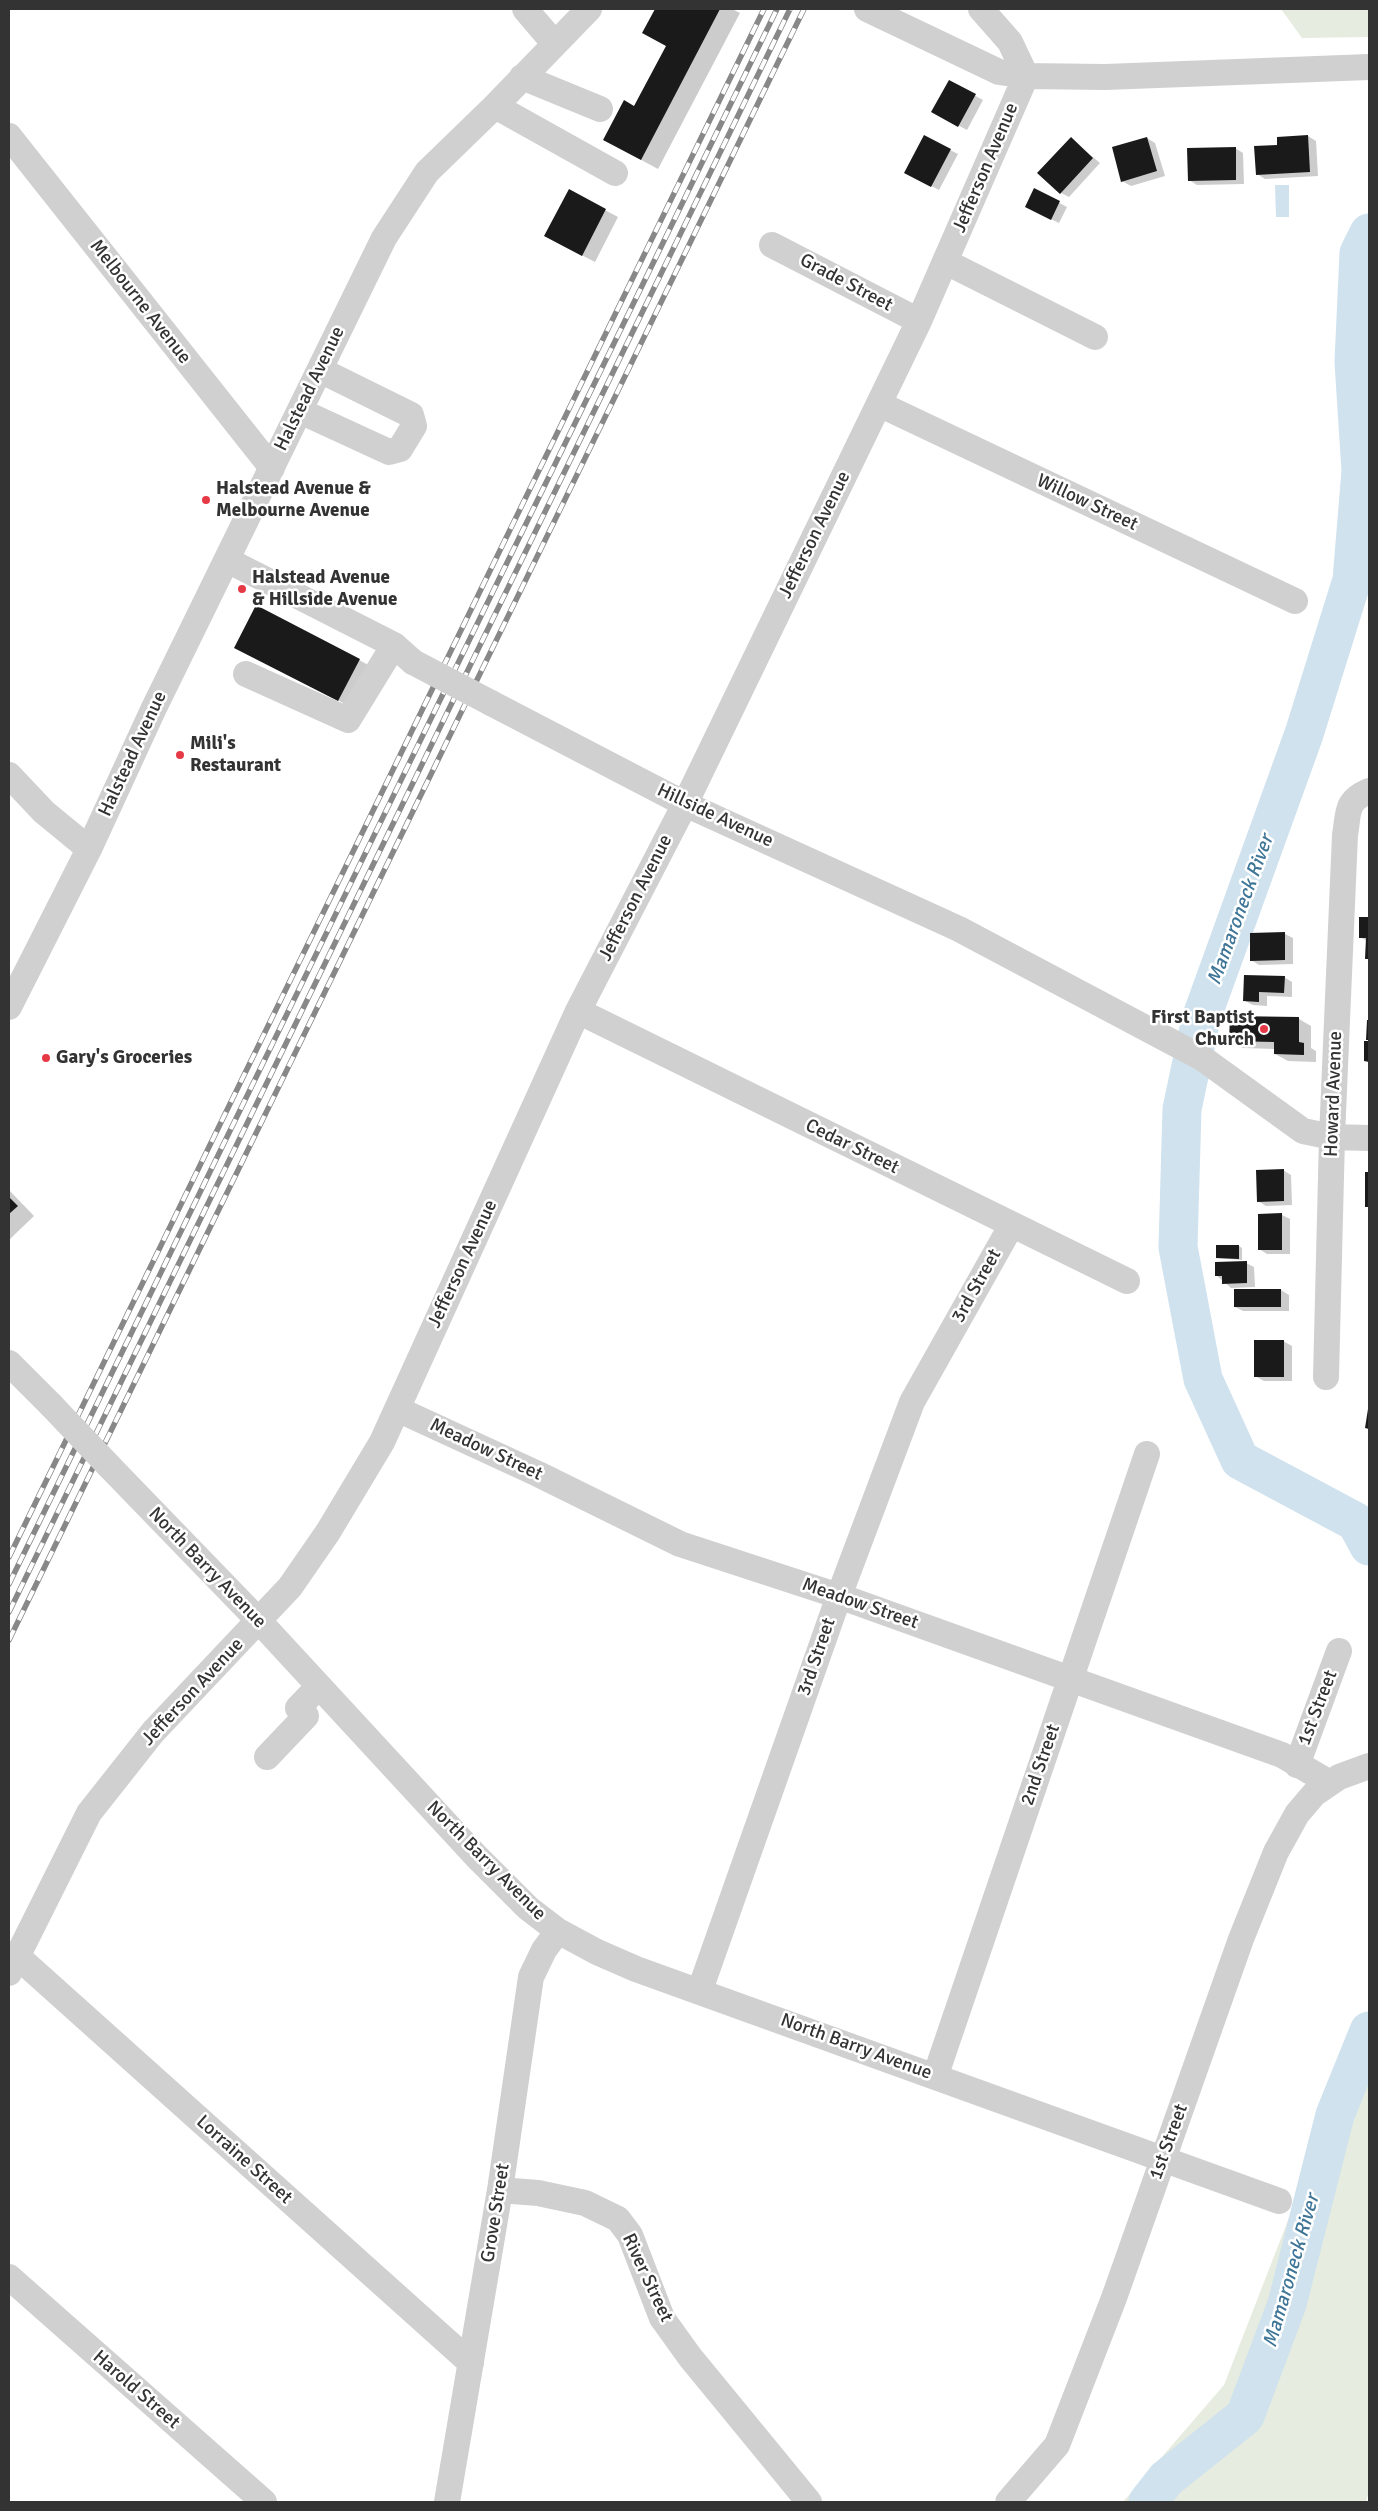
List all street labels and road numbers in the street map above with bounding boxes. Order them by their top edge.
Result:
street label: Jefferson Avenue [948,100,1024,236]
street label: Melbourne Avenue [84,235,196,369]
street label: Grade Street [796,249,896,317]
street label: Halstead Avenue [270,323,350,455]
street label: Jefferson Avenue [774,468,856,602]
street label: Willow Street [1033,470,1141,536]
street label: Halstead Avenue [94,688,172,820]
street label: Hillside Avenue [653,779,777,853]
street label: Jefferson Avenue [594,831,678,965]
street label: Howard Avenue [1320,1031,1348,1157]
street label: Cedar Street [802,1115,902,1179]
street label: Jefferson Avenue [423,1196,503,1332]
street label: 3rd Street [947,1245,1007,1327]
street label: Meadow Street [426,1414,546,1486]
street label: North Barry Avenue [143,1503,271,1633]
street label: Meadow Street [799,1573,921,1635]
street label: 3rd Street [793,1615,841,1699]
street label: Jefferson Avenue [137,1634,249,1750]
street label: 1st Street [1293,1667,1343,1749]
street label: 2nd Street [1016,1721,1066,1809]
street label: North Barry Avenue [422,1797,550,1925]
street label: North Barry Avenue [777,2009,935,2085]
street label: 1st Street [1145,2101,1193,2183]
street label: Lorraine Street [191,2111,297,2209]
street label: Grove Street [477,2162,515,2264]
street label: River Street [617,2230,677,2326]
street label: Harold Street [88,2346,184,2434]

